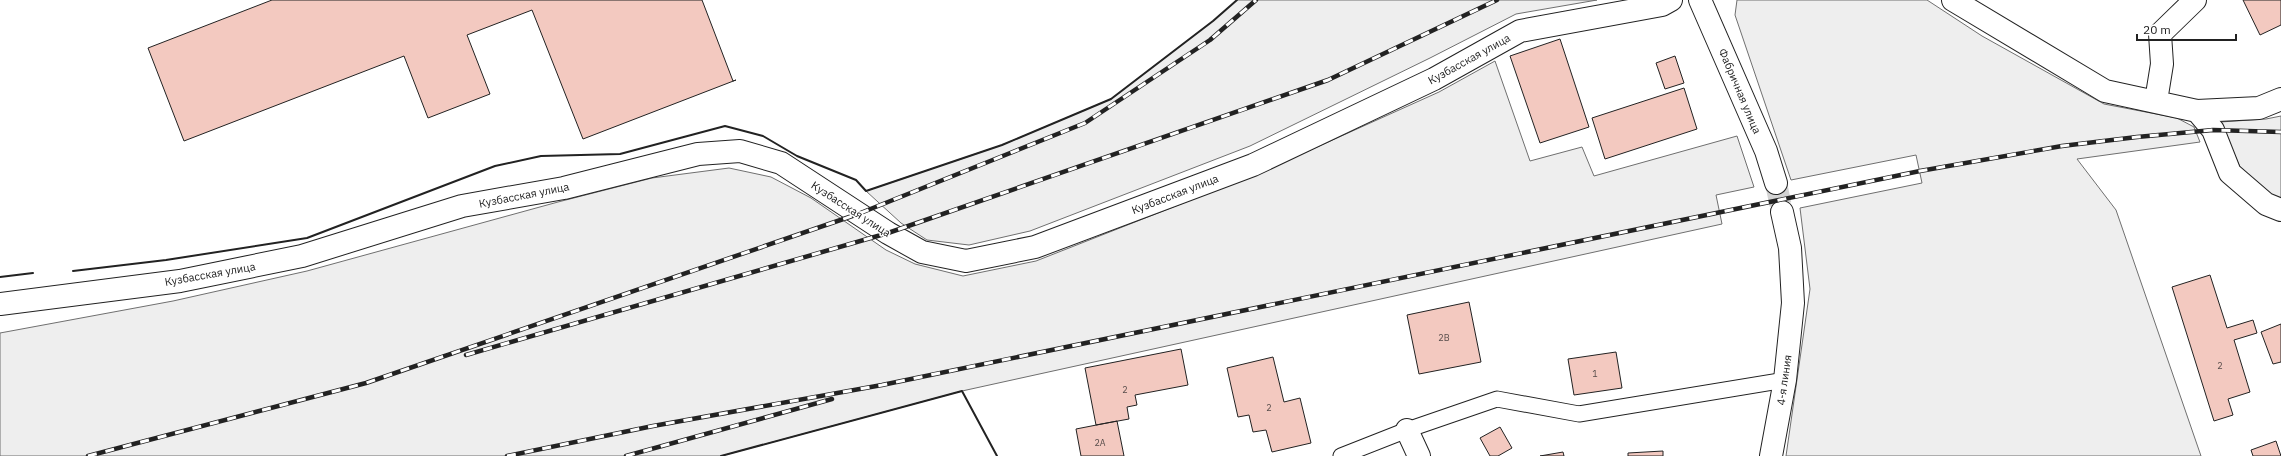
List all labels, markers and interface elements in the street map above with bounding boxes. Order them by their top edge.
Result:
scale bar [2137,16,2236,42]
text: 20 m [2143,22,2171,37]
street label: Кузбасская улица [1425,31,1513,87]
street label: Фабричная улица [1716,46,1764,136]
street label: Кузбасская улица [1130,171,1220,217]
street label: Кузбасская улица [809,178,893,240]
street label: Кузбасская улица [478,179,571,211]
street label: Кузбасская улица [164,259,257,289]
house number: 2В [1438,332,1450,343]
street label: 4-я линия [1774,354,1794,406]
house number: 2 [2217,360,2223,371]
house number: 1 [1592,368,1598,379]
house number: 2 [1122,384,1128,395]
house number: 2 [1266,402,1272,413]
house number: 2А [1094,437,1106,448]

